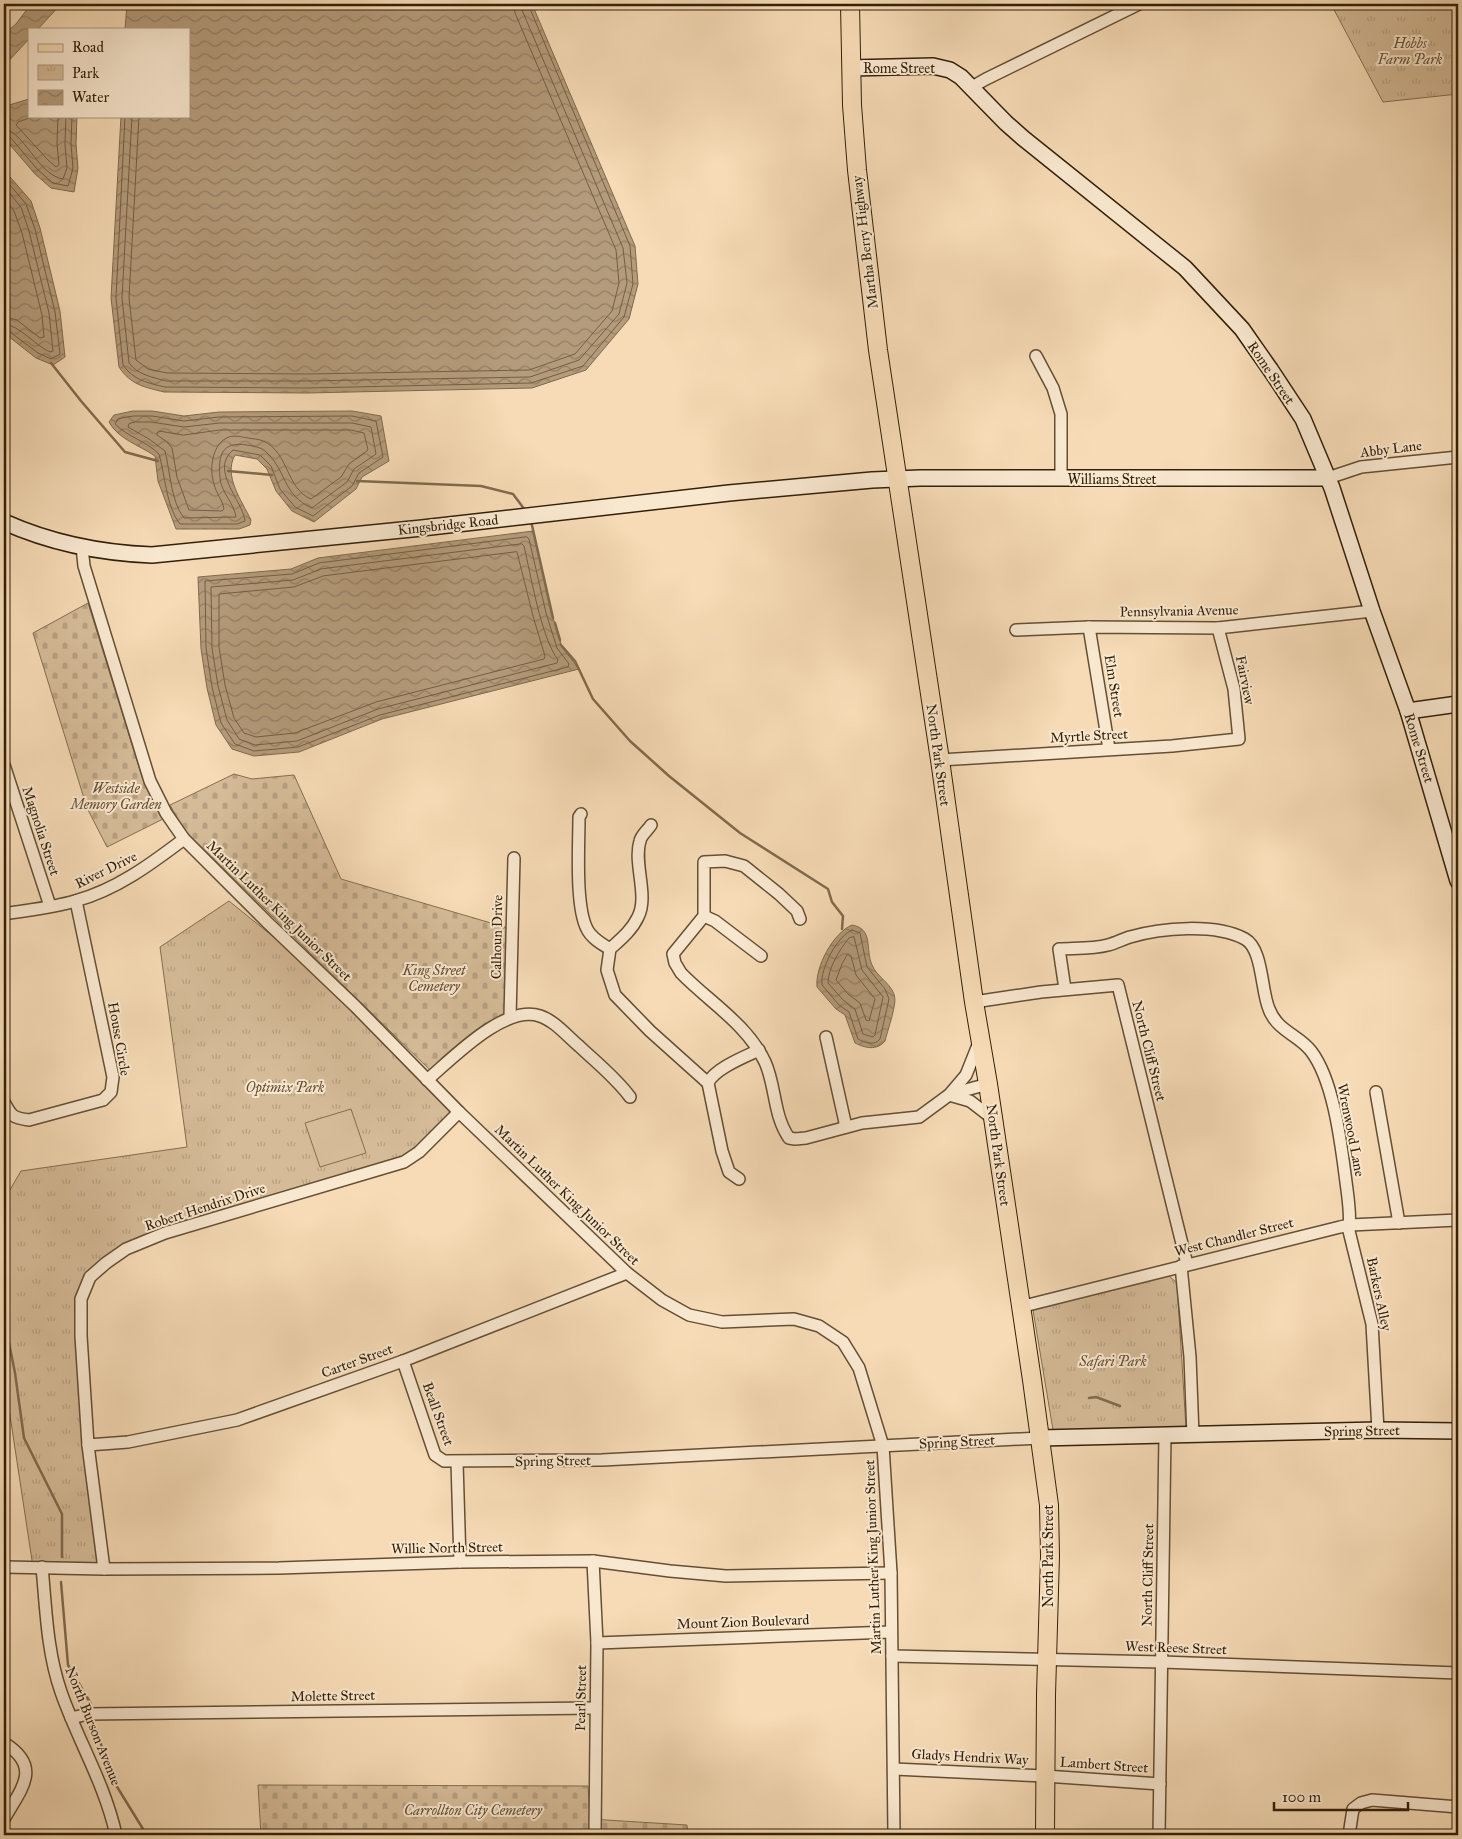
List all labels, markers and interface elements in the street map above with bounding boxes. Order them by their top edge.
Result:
legend [28,28,190,118]
park label: Hobbs Farm Park [1377,35,1443,68]
text: Road [72,38,104,56]
street label: Rome Street [863,60,935,77]
text: Park [72,64,99,82]
text: Water [72,88,109,106]
street label: Martha Berry Highway [848,174,882,310]
street label: Rome Street [1244,338,1298,408]
street label: Abby Lane [1358,437,1423,461]
street label: Williams Street [1067,471,1157,488]
street label: Kingsbridge Road [397,511,499,539]
street label: Pennsylvania Avenue [1119,601,1239,621]
street label: Elm Street [1101,653,1127,719]
street label: Fairview [1232,654,1258,707]
street label: North Park Street [922,703,954,807]
street label: Rome Street [1400,711,1438,785]
street label: Myrtle Street [1049,725,1129,747]
park label: Westside Memory Garden [68,780,162,813]
street label: Magnolia Street [19,784,63,878]
street label: Martin Luther King Junior Street [202,837,355,986]
street label: River Drive [72,848,140,892]
street label: Calhoun Drive [488,894,506,979]
park label: King Street Cemetery [402,962,467,995]
street label: North Cliff Street [1128,999,1170,1103]
street label: House Circle [104,1001,134,1077]
park label: Optimix Park [246,1079,325,1097]
street label: Wrenwood Lane [1334,1082,1368,1178]
street label: North Park Street [982,1103,1014,1207]
street label: Martin Luther King Junior Street [490,1121,643,1270]
street label: Robert Hendrix Drive [143,1179,268,1235]
street label: West Chandler Street [1173,1214,1295,1260]
street label: Barkers Alley [1363,1255,1395,1333]
street label: Carter Street [319,1340,395,1382]
park label: Safari Park [1078,1353,1147,1370]
street label: Beall Street [419,1380,457,1448]
street label: Spring Street [1324,1422,1400,1440]
street label: Spring Street [919,1432,995,1452]
street label: Spring Street [515,1452,591,1470]
street label: Martin Luther King Junior Street [861,1459,886,1655]
street label: North Park Street [1040,1505,1057,1607]
street label: North Cliff Street [1139,1523,1157,1627]
street label: Willie North Street [391,1539,503,1557]
street label: Mount Zion Boulevard [676,1611,810,1633]
street label: West Reese Street [1125,1638,1227,1658]
street label: North Burson Avenue [61,1664,125,1788]
street label: Pearl Street [572,1665,590,1731]
street label: Molette Street [291,1687,375,1705]
street label: Gladys Hendrix Way [911,1745,1029,1769]
street label: Lambert Street [1059,1753,1149,1777]
scale bar [1274,1779,1408,1811]
text: 100 m [1282,1788,1322,1806]
park label: Carrollton City Cemetery [404,1802,543,1819]

